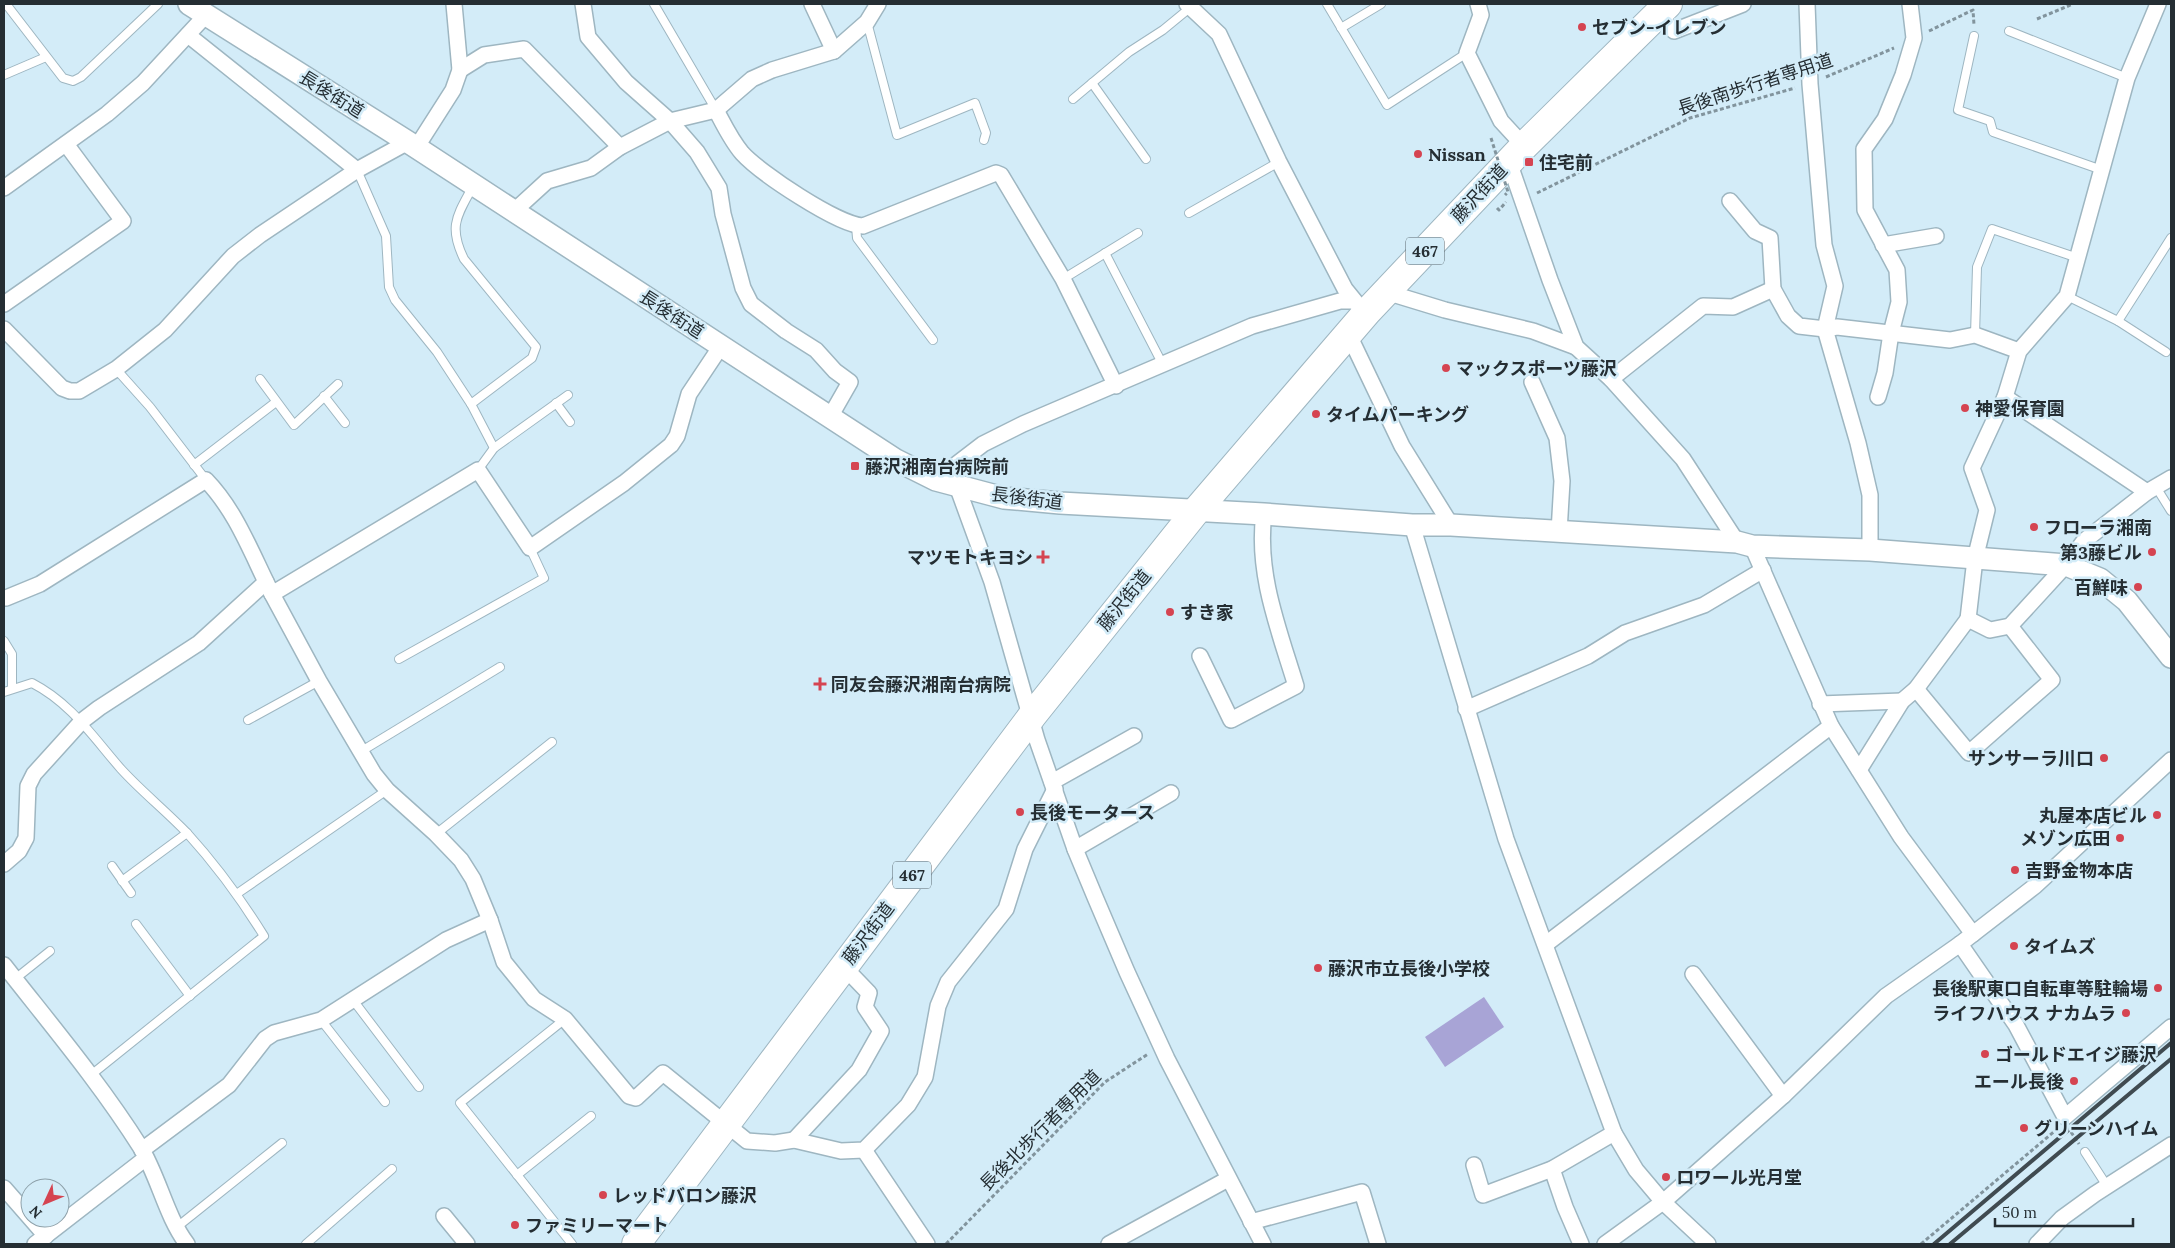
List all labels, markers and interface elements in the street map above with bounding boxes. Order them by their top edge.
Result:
place label: セブン-イレブン [1592,16,1726,39]
marker: セブン-イレブン [1576,21,1588,33]
street label: 長後南歩行者専用道 [1674,48,1836,120]
street label: 長後街道 [295,65,369,123]
place label: Nissan [1428,143,1486,166]
marker: Nissan [1412,148,1424,160]
place label: 住宅前 [1539,151,1593,174]
marker: 住宅前 [1523,156,1535,168]
street label: 藤沢街道 [1446,159,1512,227]
road number: 467 [1406,238,1444,264]
street label: 長後街道 [636,285,708,343]
place label: マックスポーツ藤沢 [1456,357,1617,380]
marker: マックスポーツ藤沢 [1440,362,1452,374]
place label: 神愛保育園 [1975,397,2065,420]
marker: 神愛保育園 [1959,402,1971,414]
place label: タイムパーキング [1326,403,1469,426]
marker: タイムパーキング [1310,408,1322,420]
place label: 藤沢湘南台病院前 [865,455,1009,478]
marker: 藤沢湘南台病院前 [849,460,861,472]
street label: 長後街道 [990,482,1064,514]
place label: フローラ湘南 [2044,516,2152,539]
marker: フローラ湘南 [2028,521,2040,533]
place label: 第3藤ビル [2060,541,2142,564]
place label: マツモトキヨシ [907,546,1033,569]
marker: 第3藤ビル [2146,546,2158,558]
marker: マツモトキヨシ [1037,551,1049,563]
street label: 藤沢街道 [1092,565,1156,635]
place label: 百鮮味 [2074,576,2128,599]
marker: 百鮮味 [2132,581,2144,593]
place label: すき家 [1180,601,1234,624]
marker: すき家 [1164,606,1176,618]
place label: 同友会藤沢湘南台病院 [831,673,1011,696]
marker: 同友会藤沢湘南台病院 [813,677,827,691]
place label: サンサーラ川口 [1968,747,2094,770]
marker: サンサーラ川口 [2098,752,2110,764]
place label: 長後モータース [1030,801,1155,824]
place label: 丸屋本店ビル [2039,804,2147,827]
marker: 長後モータース [1014,806,1026,818]
marker: 丸屋本店ビル [2151,809,2163,821]
place label: メゾン広田 [2020,827,2110,850]
marker: メゾン広田 [2114,832,2126,844]
place label: 吉野金物本店 [2025,859,2133,882]
road number: 467 [893,862,931,888]
marker: 吉野金物本店 [2009,864,2021,876]
street label: 藤沢街道 [837,897,899,969]
place label: タイムズ [2024,935,2096,958]
marker: タイムズ [2008,940,2020,952]
place label: 藤沢市立長後小学校 [1328,957,1490,980]
marker: 藤沢市立長後小学校 [1312,962,1324,974]
place label: 長後駅東口自転車等駐輪場 [1932,977,2148,1000]
marker: 長後駅東口自転車等駐輪場 [2152,982,2164,994]
place label: ライフハウス ナカムラ [1932,1002,2116,1025]
marker: ライフハウス ナカムラ [2120,1007,2132,1019]
place label: ゴールドエイジ藤沢 [1995,1043,2157,1066]
marker: ゴールドエイジ藤沢 [1979,1048,1991,1060]
street label: 長後北歩行者専用道 [975,1065,1105,1195]
place label: エール長後 [1974,1070,2064,1093]
marker: エール長後 [2068,1075,2080,1087]
place label: グリーンハイム [2034,1117,2158,1140]
marker: グリーンハイム [2018,1122,2030,1134]
place label: ロワール光月堂 [1676,1166,1802,1189]
marker: ロワール光月堂 [1660,1171,1672,1183]
north arrow [20,1178,70,1228]
place label: レッドバロン藤沢 [613,1184,757,1207]
marker: レッドバロン藤沢 [597,1189,609,1201]
scale bar [1995,1196,2132,1228]
text: N [25,1202,46,1222]
text: 50 m [2002,1203,2037,1222]
place label: ファミリーマート [525,1214,669,1237]
marker: ファミリーマート [509,1219,521,1231]

